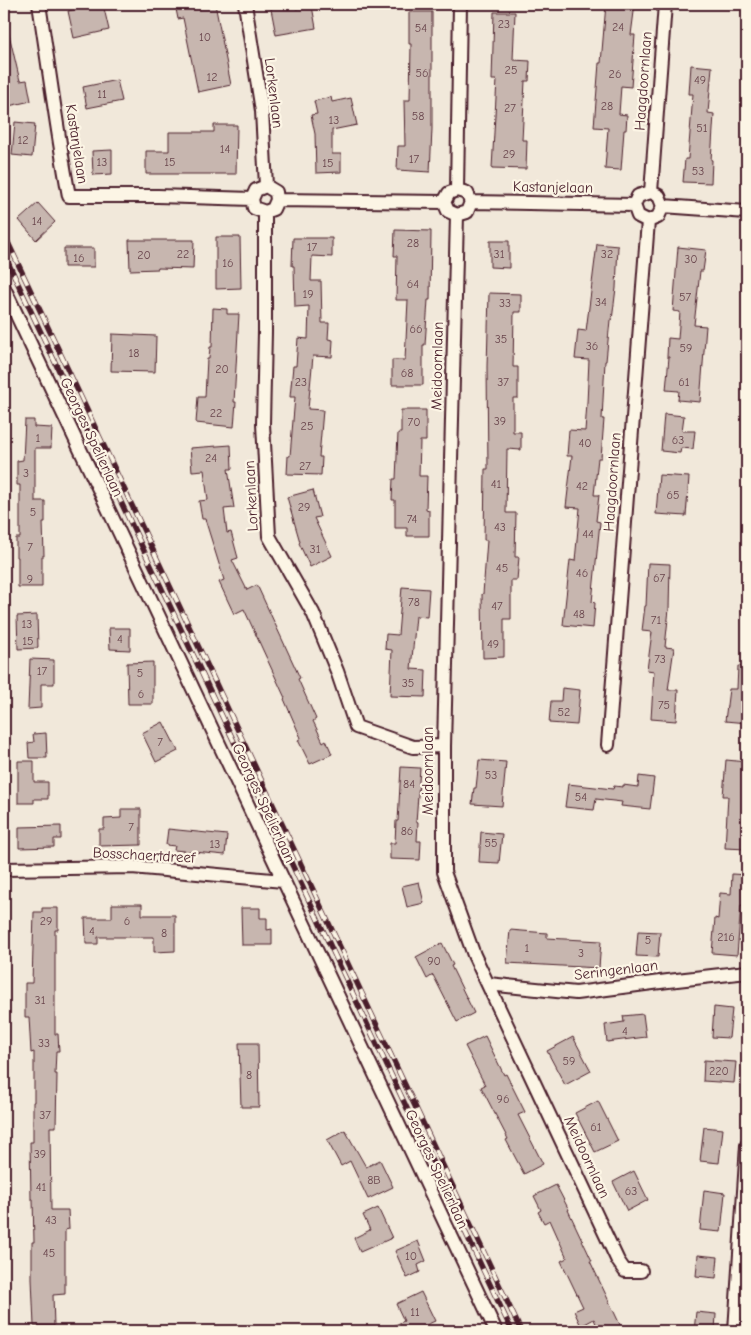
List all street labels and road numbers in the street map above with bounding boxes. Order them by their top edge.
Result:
street label: Haagdoornlaan [631,31,655,131]
street label: Lorkenlaan [261,57,287,129]
street label: Kastanjelaan [62,103,92,185]
street label: Kastanjelaan [513,177,593,197]
street label: Meidoornlaan [427,322,447,410]
street label: Georges Spelierlaan [56,375,128,499]
street label: Haagdoornlaan [600,432,624,532]
street label: Lorkenlaan [240,460,262,532]
street label: Meidoornlaan [419,727,437,815]
street label: Georges Spelierlaan [228,741,300,865]
street label: Bosschaertdreef [92,843,197,867]
street label: Seringenlaan [573,956,659,984]
street label: Georges Spelierlaan [401,1107,473,1231]
street label: Meidoornlaan [560,1113,614,1201]

